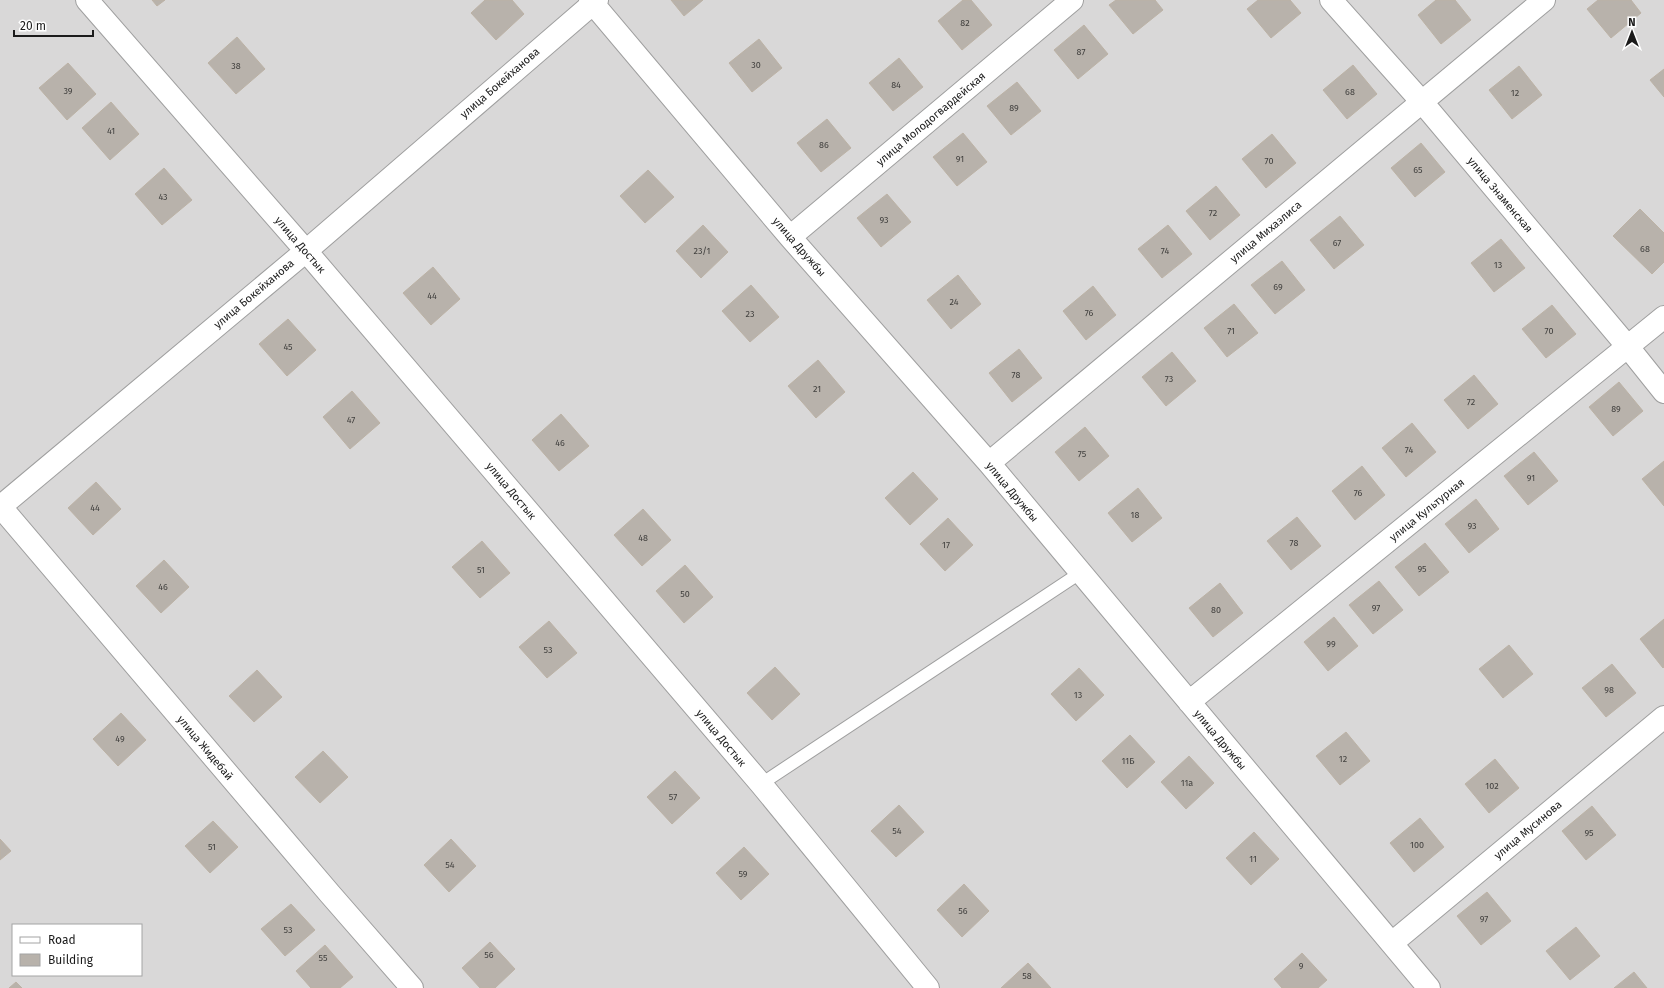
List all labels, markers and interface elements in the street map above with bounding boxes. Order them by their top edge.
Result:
scale bar [14,12,93,38]
north arrow [1612,12,1652,52]
text: N [1628,16,1636,29]
house number: 82 [960,18,970,28]
text: 20 m [20,19,46,33]
street label: улица Бокейханова [458,45,542,121]
house number: 87 [1077,47,1085,57]
house number: 30 [751,60,761,70]
house number: 38 [231,61,241,71]
street label: улица Молодогвардейская [874,70,988,168]
house number: 84 [891,80,901,90]
house number: 39 [63,86,73,96]
house number: 68 [1345,87,1355,97]
house number: 12 [1511,88,1519,98]
house number: 89 [1009,103,1019,113]
house number: 41 [107,126,115,136]
house number: 86 [819,140,829,150]
house number: 91 [956,154,964,164]
street label: улица Знаменская [1465,155,1535,235]
house number: 70 [1265,156,1273,166]
house number: 65 [1413,165,1423,175]
house number: 43 [158,192,168,202]
street label: улица Михаэлиса [1228,198,1304,266]
house number: 72 [1209,208,1217,218]
street label: улица Достык [272,214,328,276]
street label: улица Дружбы [770,215,828,279]
house number: 93 [879,215,889,225]
house number: 67 [1333,238,1341,248]
house number: 68 [1640,244,1650,254]
house number: 23/1 [694,246,710,256]
house number: 74 [1161,246,1169,256]
street label: улица Бокейханова [211,257,297,331]
house number: 13 [1494,260,1502,270]
house number: 69 [1273,282,1283,292]
house number: 44 [427,291,437,301]
house number: 24 [949,297,959,307]
house number: 76 [1085,308,1093,318]
house number: 23 [746,309,754,319]
house number: 71 [1227,326,1235,336]
house number: 70 [1545,326,1553,336]
house number: 45 [283,342,293,352]
house number: 78 [1012,370,1020,380]
house number: 73 [1165,374,1173,384]
house number: 21 [813,384,821,394]
house number: 72 [1467,397,1475,407]
house number: 89 [1611,404,1621,414]
house number: 47 [347,415,355,425]
house number: 46 [555,438,565,448]
house number: 74 [1405,445,1413,455]
house number: 75 [1078,449,1087,459]
street label: улица Дружбы [983,459,1041,525]
street label: улица Достык [483,460,539,522]
house number: 91 [1527,473,1535,483]
street label: улица Культурная [1387,476,1467,544]
house number: 76 [1354,488,1362,498]
house number: 44 [90,503,100,513]
house number: 18 [1131,510,1139,520]
house number: 93 [1467,521,1477,531]
house number: 48 [638,533,648,543]
house number: 78 [1290,538,1298,548]
house number: 17 [942,540,950,550]
house number: 95 [1417,564,1427,574]
house number: 51 [477,565,485,575]
house number: 46 [158,582,168,592]
house number: 50 [680,589,690,599]
house number: 97 [1372,603,1380,613]
house number: 80 [1211,605,1221,615]
house number: 99 [1326,639,1336,649]
house number: 53 [544,645,552,655]
house number: 98 [1604,685,1614,695]
house number: 13 [1074,690,1082,700]
street label: улица Достык [693,707,749,769]
street label: улица Дружбы [1191,707,1249,773]
street label: улица Жидебай [174,713,236,783]
house number: 49 [115,734,125,744]
house number: 12 [1339,754,1347,764]
house number: 11Б [1122,756,1134,766]
house number: 11а [1181,778,1193,788]
house number: 102 [1485,781,1499,791]
house number: 57 [669,792,677,802]
street label: улица Мусинова [1492,798,1565,862]
house number: 54 [892,826,902,836]
house number: 95 [1584,828,1594,838]
house number: 100 [1410,840,1424,850]
house number: 51 [208,842,216,852]
house number: 11 [1249,854,1257,864]
house number: 54 [445,860,455,870]
house number: 59 [738,869,748,879]
house number: 56 [958,906,968,916]
house number: 97 [1480,914,1488,924]
legend [12,924,142,976]
house number: 53 [284,925,292,935]
text: Road [48,933,76,947]
house number: 56 [484,950,494,960]
text: Building [48,953,94,967]
house number: 55 [319,953,328,963]
house number: 9 [1299,961,1304,971]
house number: 58 [1022,971,1032,981]

